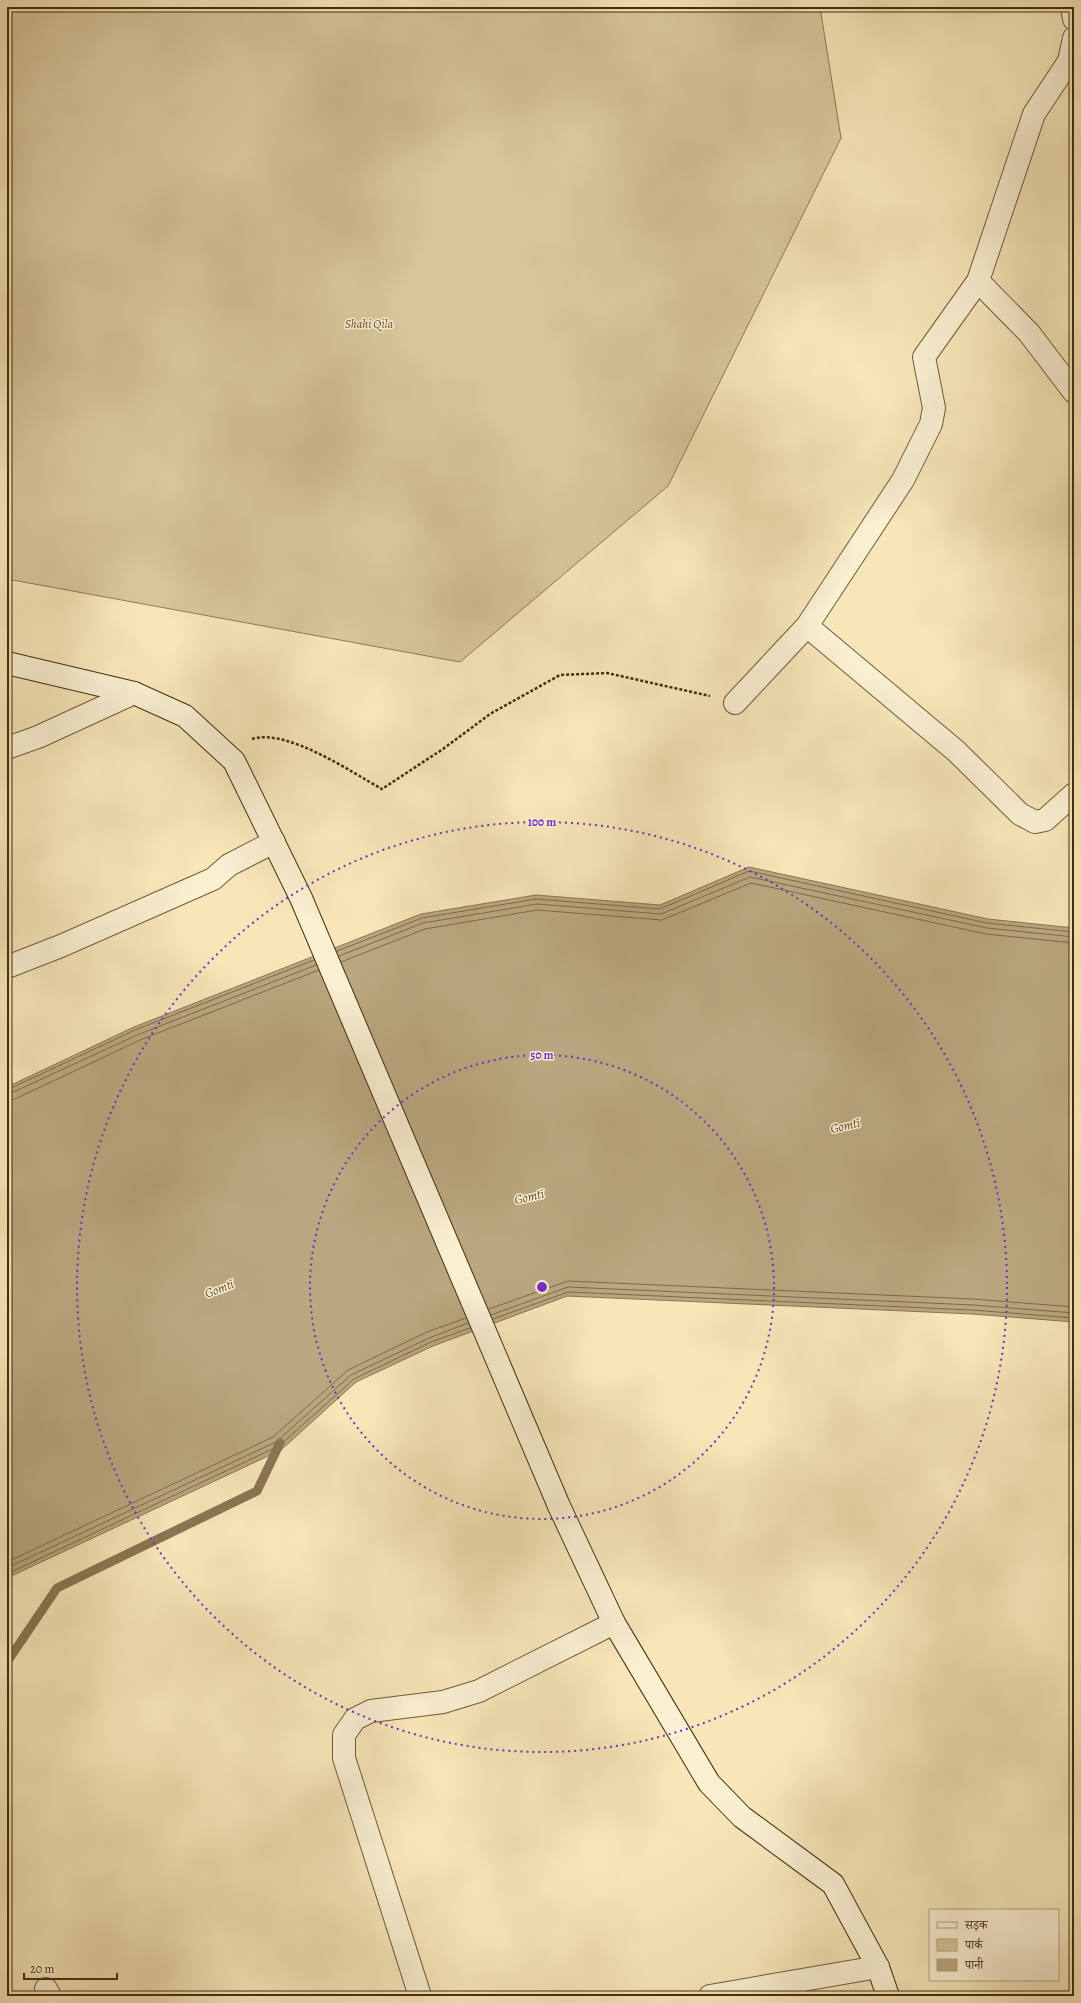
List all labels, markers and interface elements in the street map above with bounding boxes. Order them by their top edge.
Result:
park label: Shahi Qila [345,316,394,332]
text: 100 m [528,814,556,830]
text: 50 m [530,1047,554,1063]
water label: Gomtī [829,1114,862,1137]
water label: Gomtī [513,1185,546,1208]
water label: Gomtī [202,1275,237,1302]
centre of rings [535,1280,549,1294]
legend [929,1909,1059,1981]
text: सड़क [964,1917,989,1933]
text: पार्क [964,1937,984,1953]
scale bar [24,1955,117,1981]
text: पानी [964,1957,984,1973]
text: 20 m [30,1961,54,1977]

